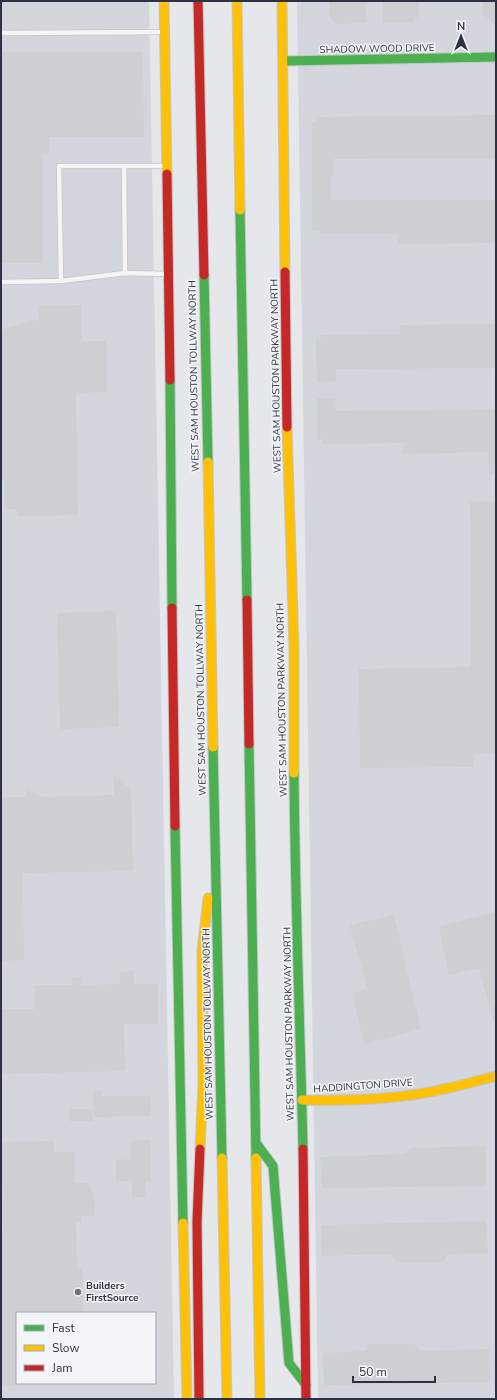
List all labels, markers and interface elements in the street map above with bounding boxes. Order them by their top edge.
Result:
north arrow [441,16,481,56]
text: N [457,19,465,34]
street label: SHADOW WOOD DRIVE [319,41,435,57]
street label: WEST SAM HOUSTON PARKWAY NORTH [267,279,285,473]
street label: WEST SAM HOUSTON TOLLWAY NORTH [185,280,203,472]
street label: WEST SAM HOUSTON PARKWAY NORTH [273,603,291,797]
street label: WEST SAM HOUSTON TOLLWAY NORTH [192,604,210,796]
street label: WEST SAM HOUSTON PARKWAY NORTH [280,927,298,1121]
street label: WEST SAM HOUSTON TOLLWAY NORTH [199,928,217,1120]
street label: HADDINGTON DRIVE [313,1076,413,1096]
place label: Builders FirstSource [86,1279,139,1305]
marker: Builders FirstSource [73,1287,83,1297]
legend [16,1312,156,1384]
text: Fast [52,1320,75,1336]
text: Slow [52,1340,80,1356]
scale bar [353,1358,435,1384]
text: Jam [51,1360,73,1376]
text: 50 m [359,1364,387,1380]

